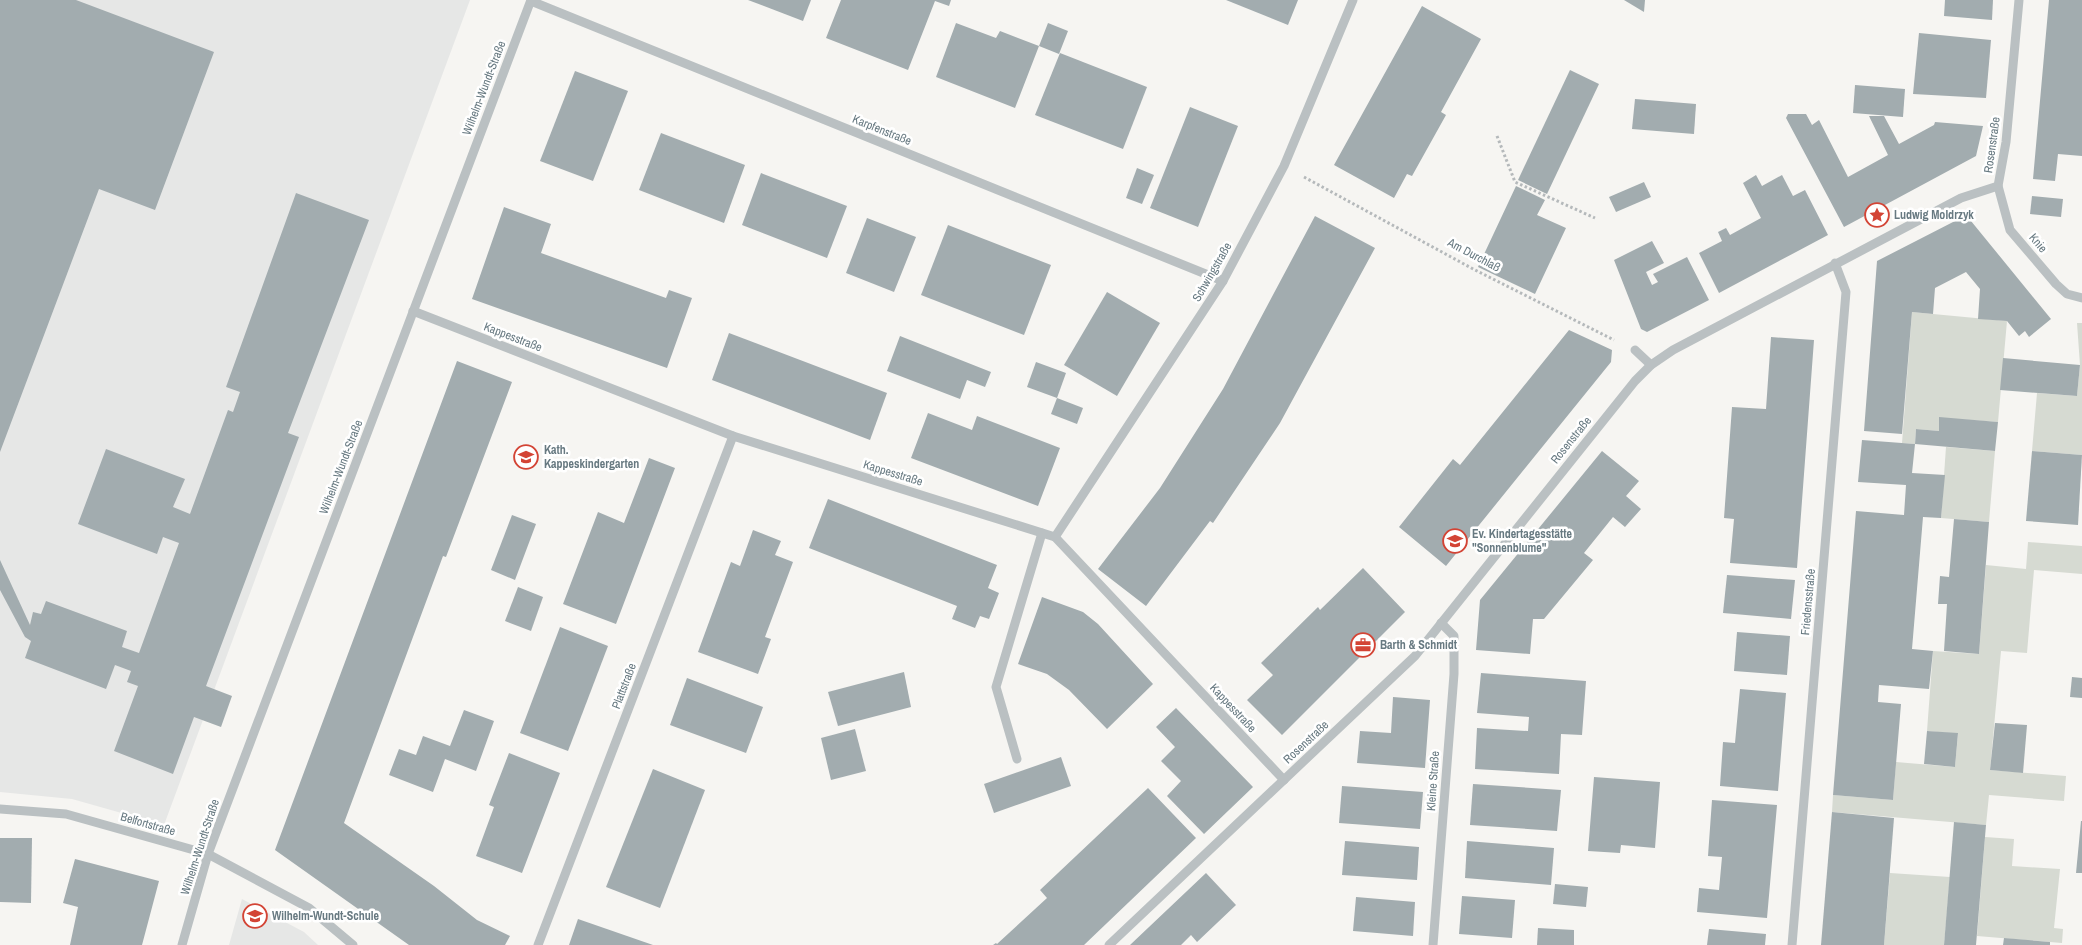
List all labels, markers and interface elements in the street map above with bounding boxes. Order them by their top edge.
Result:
street label: Wilhelm-Wundt-Straße [459,39,509,137]
street label: Karpfenstraße [850,111,914,149]
street label: Rosenstraße [1980,116,2004,174]
place icon: Ludwig Moldrzyk [1864,202,1890,228]
place label: Ludwig Moldrzyk [1894,207,1974,223]
street label: Knie [2025,230,2051,256]
street label: Am Durchlaß [1444,234,1503,276]
street label: Schwingstraße [1189,240,1235,304]
street label: Kappesstraße [482,319,544,355]
street label: Rosenstraße [1547,413,1595,467]
street label: Wilhelm-Wundt-Straße [316,418,366,516]
place label: Kath. Kappeskindergarten [544,442,639,472]
school or university icon: Kath. Kappeskindergarten [513,444,539,470]
street label: Kappesstraße [861,456,925,490]
place label: Ev. Kindertagesstätte "Sonnenblume" [1472,526,1572,556]
school or university icon: Ev. Kindertagesstätte "Sonnenblume" [1442,528,1468,554]
street label: Friedensstraße [1797,568,1819,636]
office icon: Barth & Schmidt [1350,632,1376,658]
place label: Barth & Schmidt [1380,637,1458,653]
street label: Plattstraße [608,661,640,711]
street label: Kappesstraße [1206,680,1260,736]
street label: Rosenstraße [1280,717,1332,767]
street label: Kleine Straße [1423,750,1443,812]
street label: Wilhelm-Wundt-Straße [177,797,223,897]
street label: Belfortstraße [119,809,177,839]
school or university icon: Wilhelm-Wundt-Schule [242,903,268,929]
place label: Wilhelm-Wundt-Schule [272,908,379,924]

